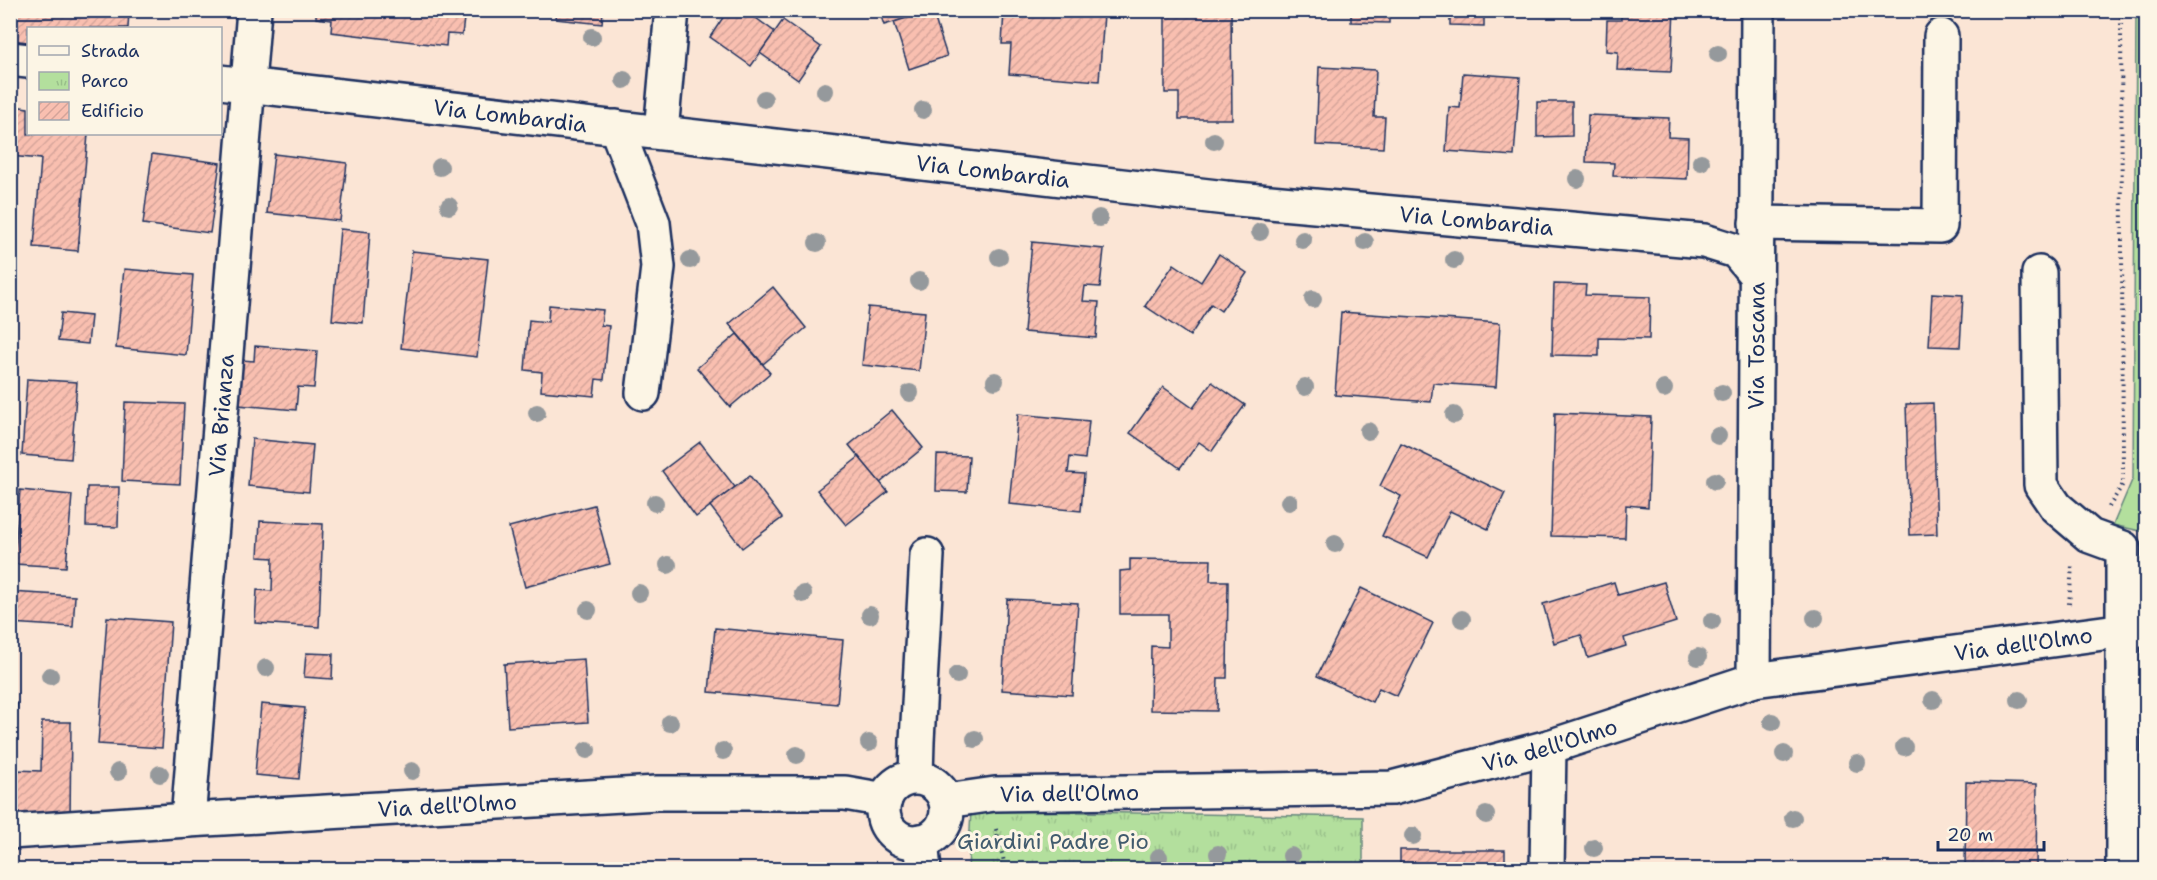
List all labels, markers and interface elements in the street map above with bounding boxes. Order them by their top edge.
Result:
legend [27,27,222,135]
text: Strada [81,39,140,63]
text: Parco [81,69,129,93]
street label: Via Lombardia [431,92,589,139]
text: Edificio [81,99,144,123]
street label: Via Lombardia [914,148,1072,194]
street label: Via Lombardia [1398,199,1555,242]
street label: Via Toscana [1741,282,1771,410]
street label: Via Brianza [202,352,240,478]
street label: Via dell'Olmo [1952,620,2094,667]
street label: Via dell'Olmo [1479,711,1621,778]
street label: Via dell'Olmo [999,777,1140,808]
street label: Via dell'Olmo [377,787,518,824]
scale bar [1938,814,2044,852]
text: 20 m [1947,823,1993,847]
park label: Giardini Padre Pio [957,827,1149,856]

